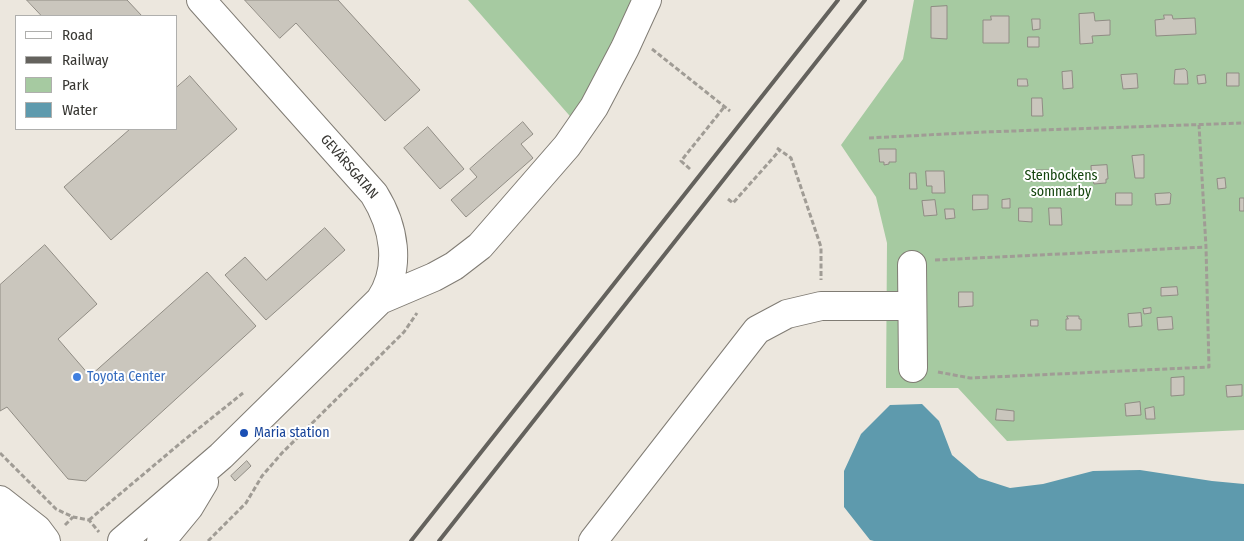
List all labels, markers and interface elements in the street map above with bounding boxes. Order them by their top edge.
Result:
legend [15,15,178,130]
text: Road [62,26,93,44]
text: Railway [62,51,109,69]
text: Park [62,76,89,94]
text: Water [62,101,97,119]
street label: GEVÄRSGATAN [317,131,381,203]
park label: Stenbockens sommarby [1024,168,1098,200]
place label: Toyota Center [87,369,165,385]
marker: Toyota Center [71,371,83,383]
place label: Maria station [254,425,330,441]
marker: Maria station [238,427,250,439]

